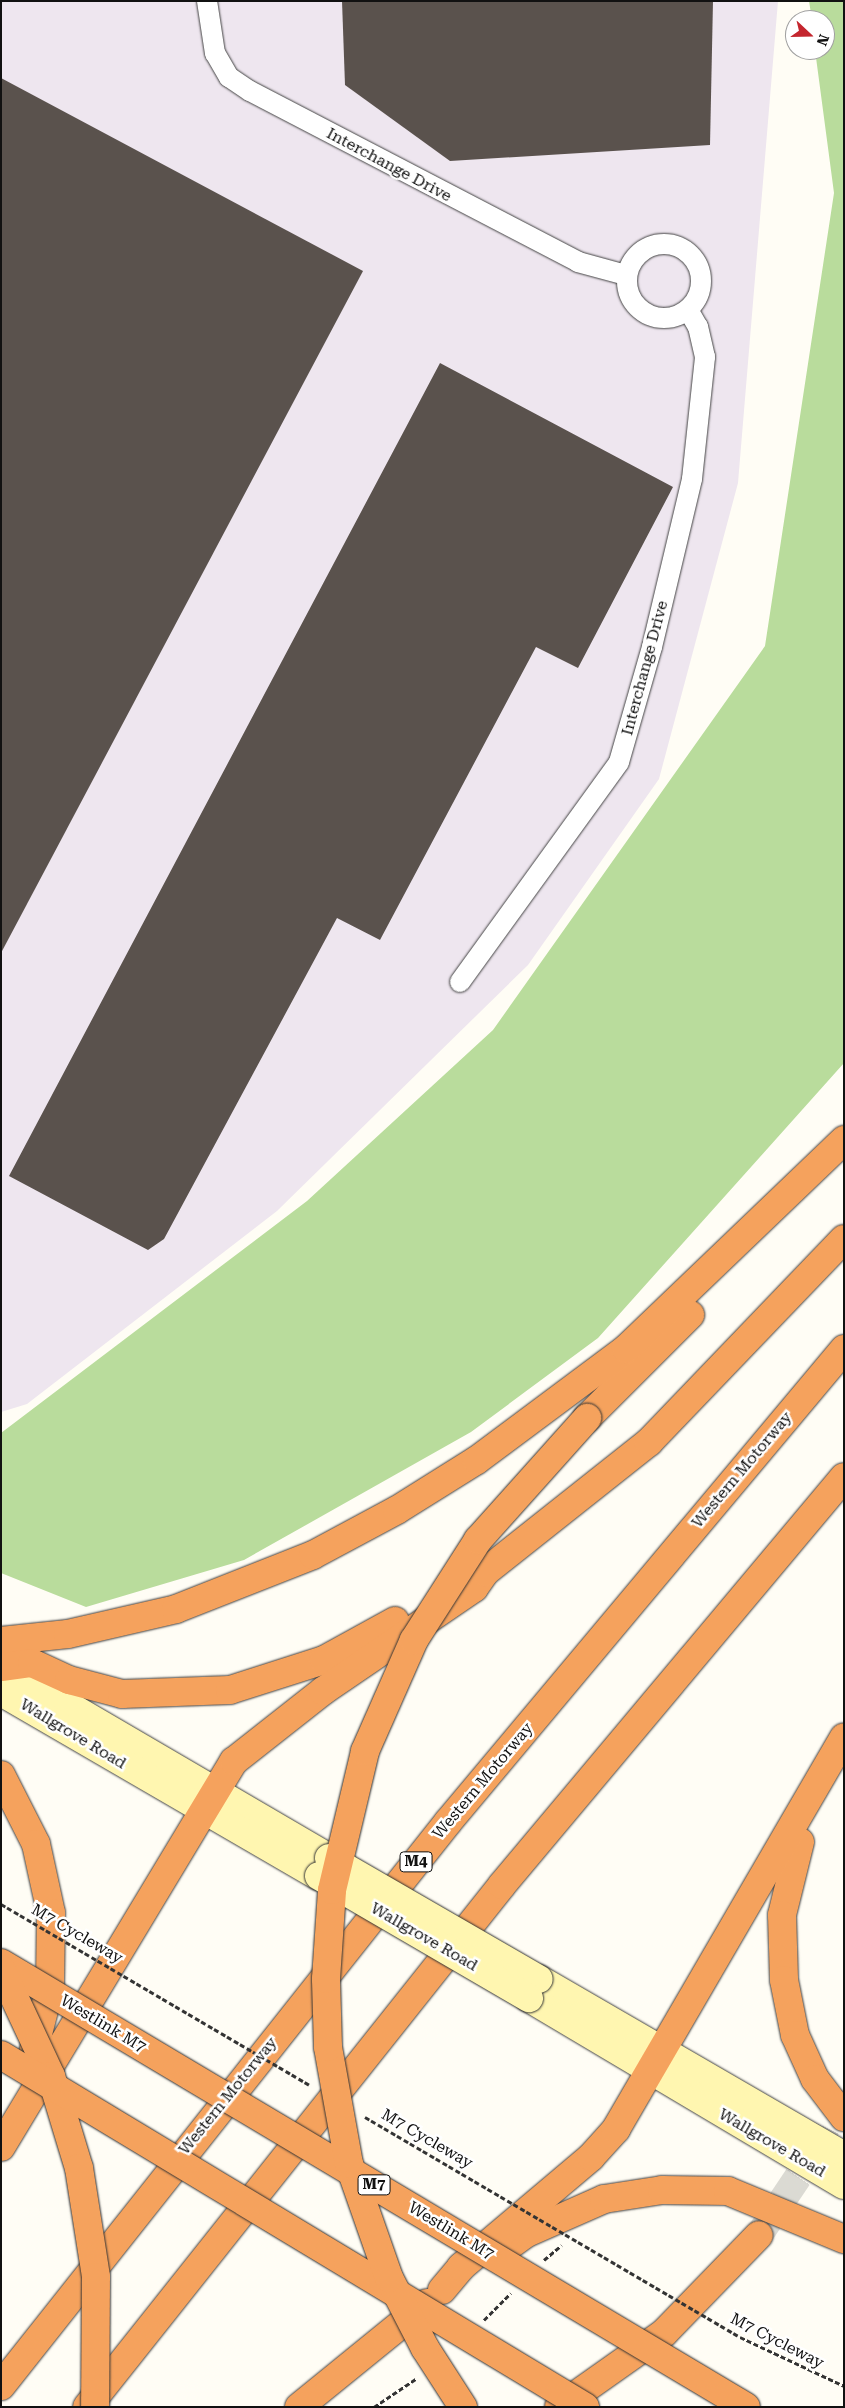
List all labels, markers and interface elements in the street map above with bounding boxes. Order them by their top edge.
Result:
north arrow [785,10,835,60]
text: N [814,32,832,48]
street label: Interchange Drive [323,124,455,206]
street label: Interchange Drive [618,598,672,738]
street label: Western Motorway [688,1408,796,1532]
street label: Wallgrove Road [17,1695,129,1773]
street label: Western Motorway [429,1719,537,1843]
road number: M4 [398,1850,434,1874]
street label: Wallgrove Road [367,1899,481,1975]
street label: M7 Cycleway [28,1900,126,1968]
street label: Westlink M7 [57,1991,149,2057]
street label: Western Motorway [175,2033,281,2159]
street label: M7 Cycleway [378,2105,476,2173]
street label: Wallgrove Road [715,2105,829,2181]
road number: M7 [356,2172,392,2198]
street label: Westlink M7 [405,2198,497,2264]
street label: M7 Cycleway [727,2309,827,2373]

